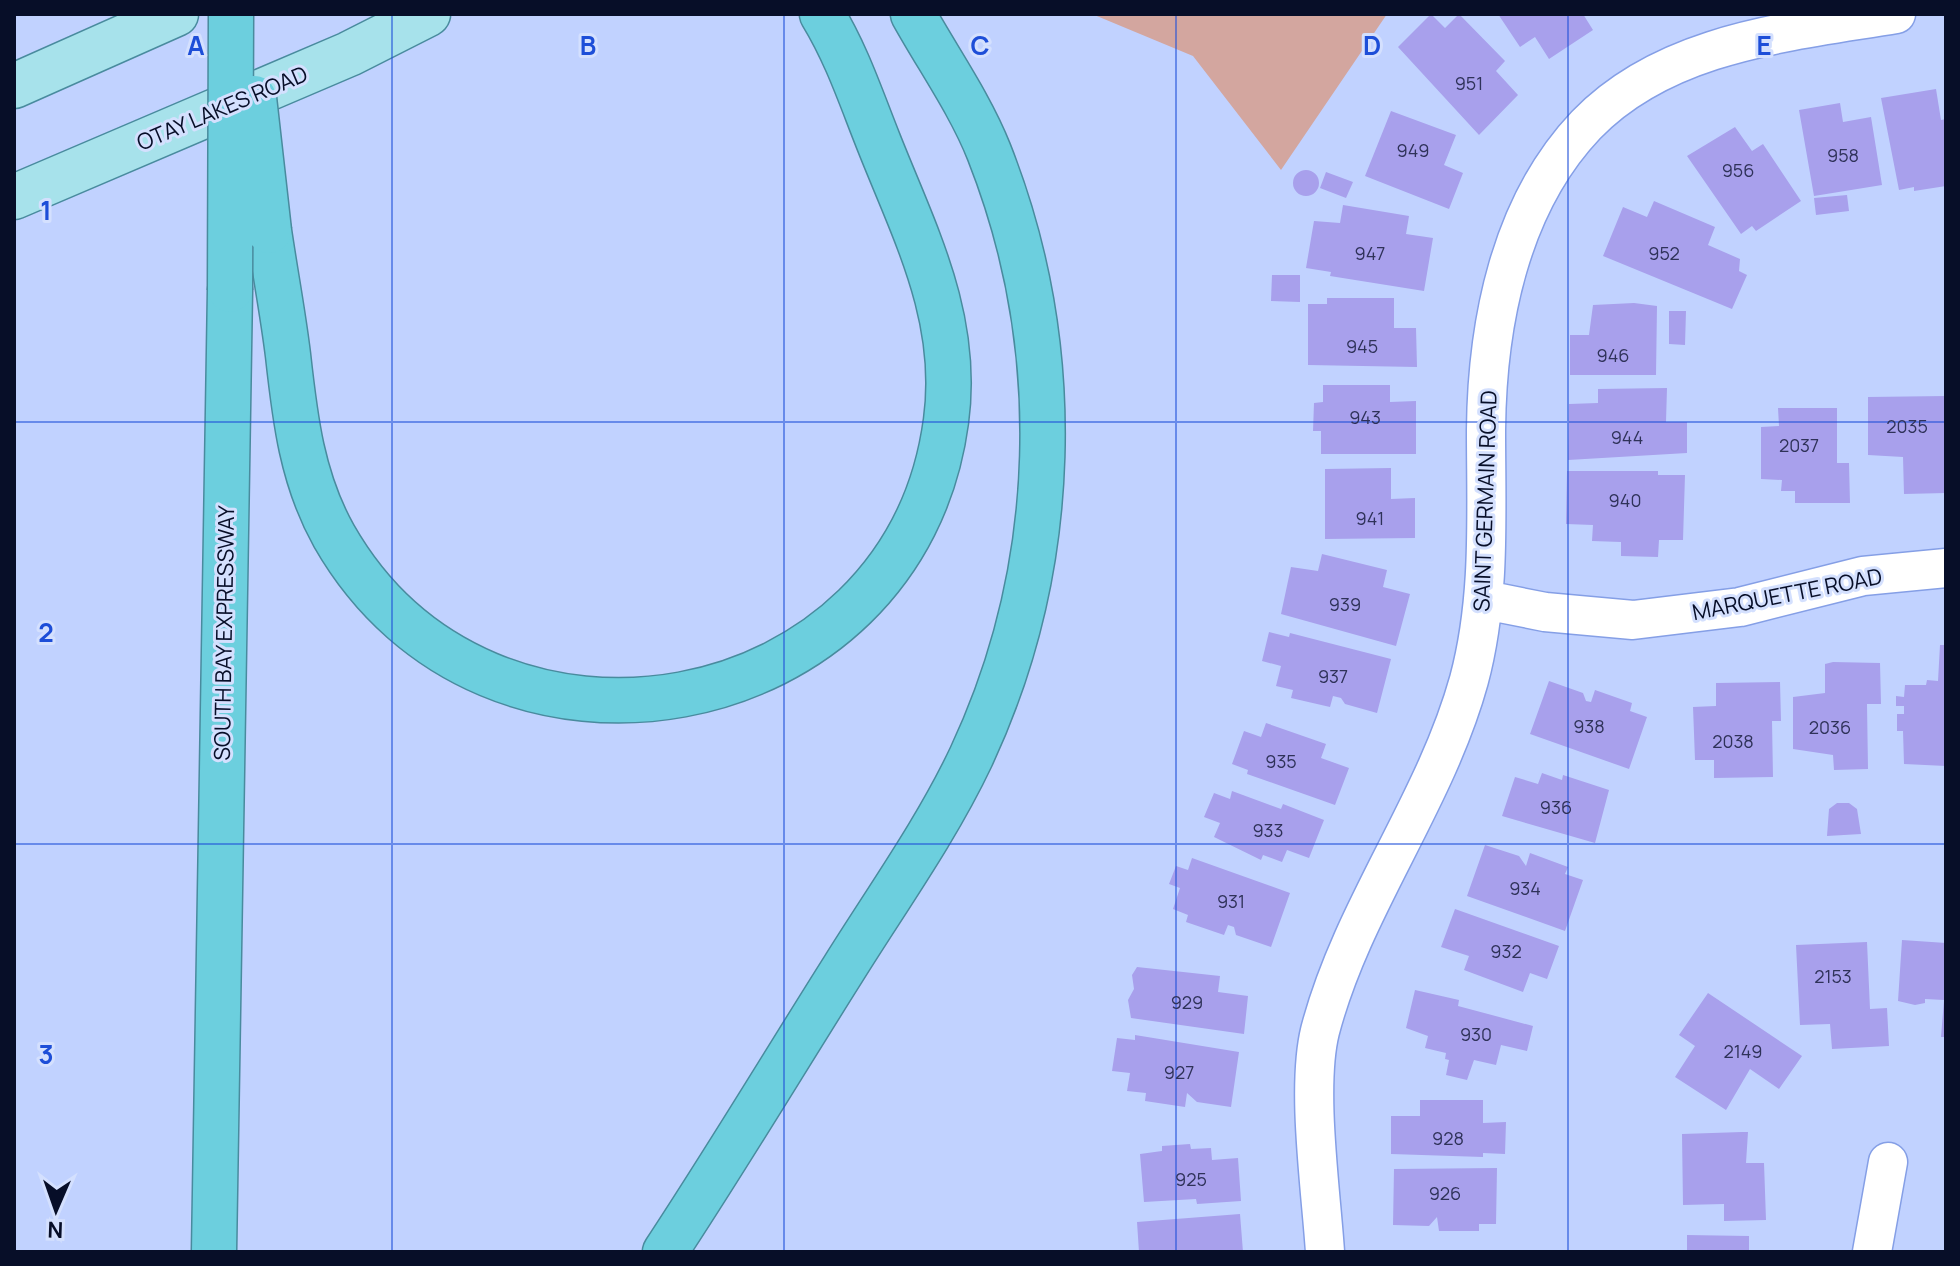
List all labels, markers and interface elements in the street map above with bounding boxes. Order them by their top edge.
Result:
text: A [187,27,205,63]
text: B [580,27,596,63]
text: C [970,27,990,63]
text: D [1363,27,1381,63]
text: E [1756,27,1772,63]
street label: OTAY LAKES ROAD [132,58,312,158]
house number: 951 [1455,71,1483,95]
house number: 949 [1397,138,1429,162]
house number: 958 [1827,143,1859,167]
house number: 956 [1722,158,1754,182]
text: 1 [40,192,52,228]
house number: 947 [1355,241,1385,265]
house number: 952 [1648,241,1680,265]
house number: 945 [1346,334,1378,358]
house number: 946 [1597,343,1629,367]
street label: SAINT GERMAIN ROAD [1466,390,1504,612]
house number: 943 [1349,405,1381,429]
house number: 2035 [1886,414,1928,438]
house number: 944 [1611,425,1643,449]
house number: 2037 [1779,433,1819,457]
house number: 940 [1609,488,1641,512]
street label: SOUTH BAY EXPRESSWAY [207,504,241,761]
house number: 941 [1356,506,1384,530]
street label: MARQUETTE ROAD [1690,561,1884,627]
house number: 939 [1329,592,1361,616]
text: 2 [38,614,54,650]
house number: 937 [1318,664,1348,688]
house number: 938 [1573,714,1605,738]
house number: 2036 [1809,715,1851,739]
house number: 2038 [1712,729,1754,753]
house number: 935 [1265,749,1297,773]
house number: 936 [1540,795,1572,819]
house number: 933 [1252,818,1284,842]
house number: 934 [1509,876,1541,900]
house number: 931 [1217,889,1245,913]
house number: 932 [1490,939,1522,963]
house number: 2153 [1814,964,1852,988]
house number: 929 [1171,990,1203,1014]
house number: 930 [1460,1022,1492,1046]
text: 3 [38,1036,54,1072]
house number: 2149 [1724,1039,1762,1063]
house number: 927 [1164,1060,1194,1084]
house number: 928 [1432,1126,1464,1150]
house number: 925 [1175,1167,1207,1191]
north arrow [16,1170,96,1250]
house number: 926 [1429,1181,1461,1205]
text: N [47,1215,64,1245]

